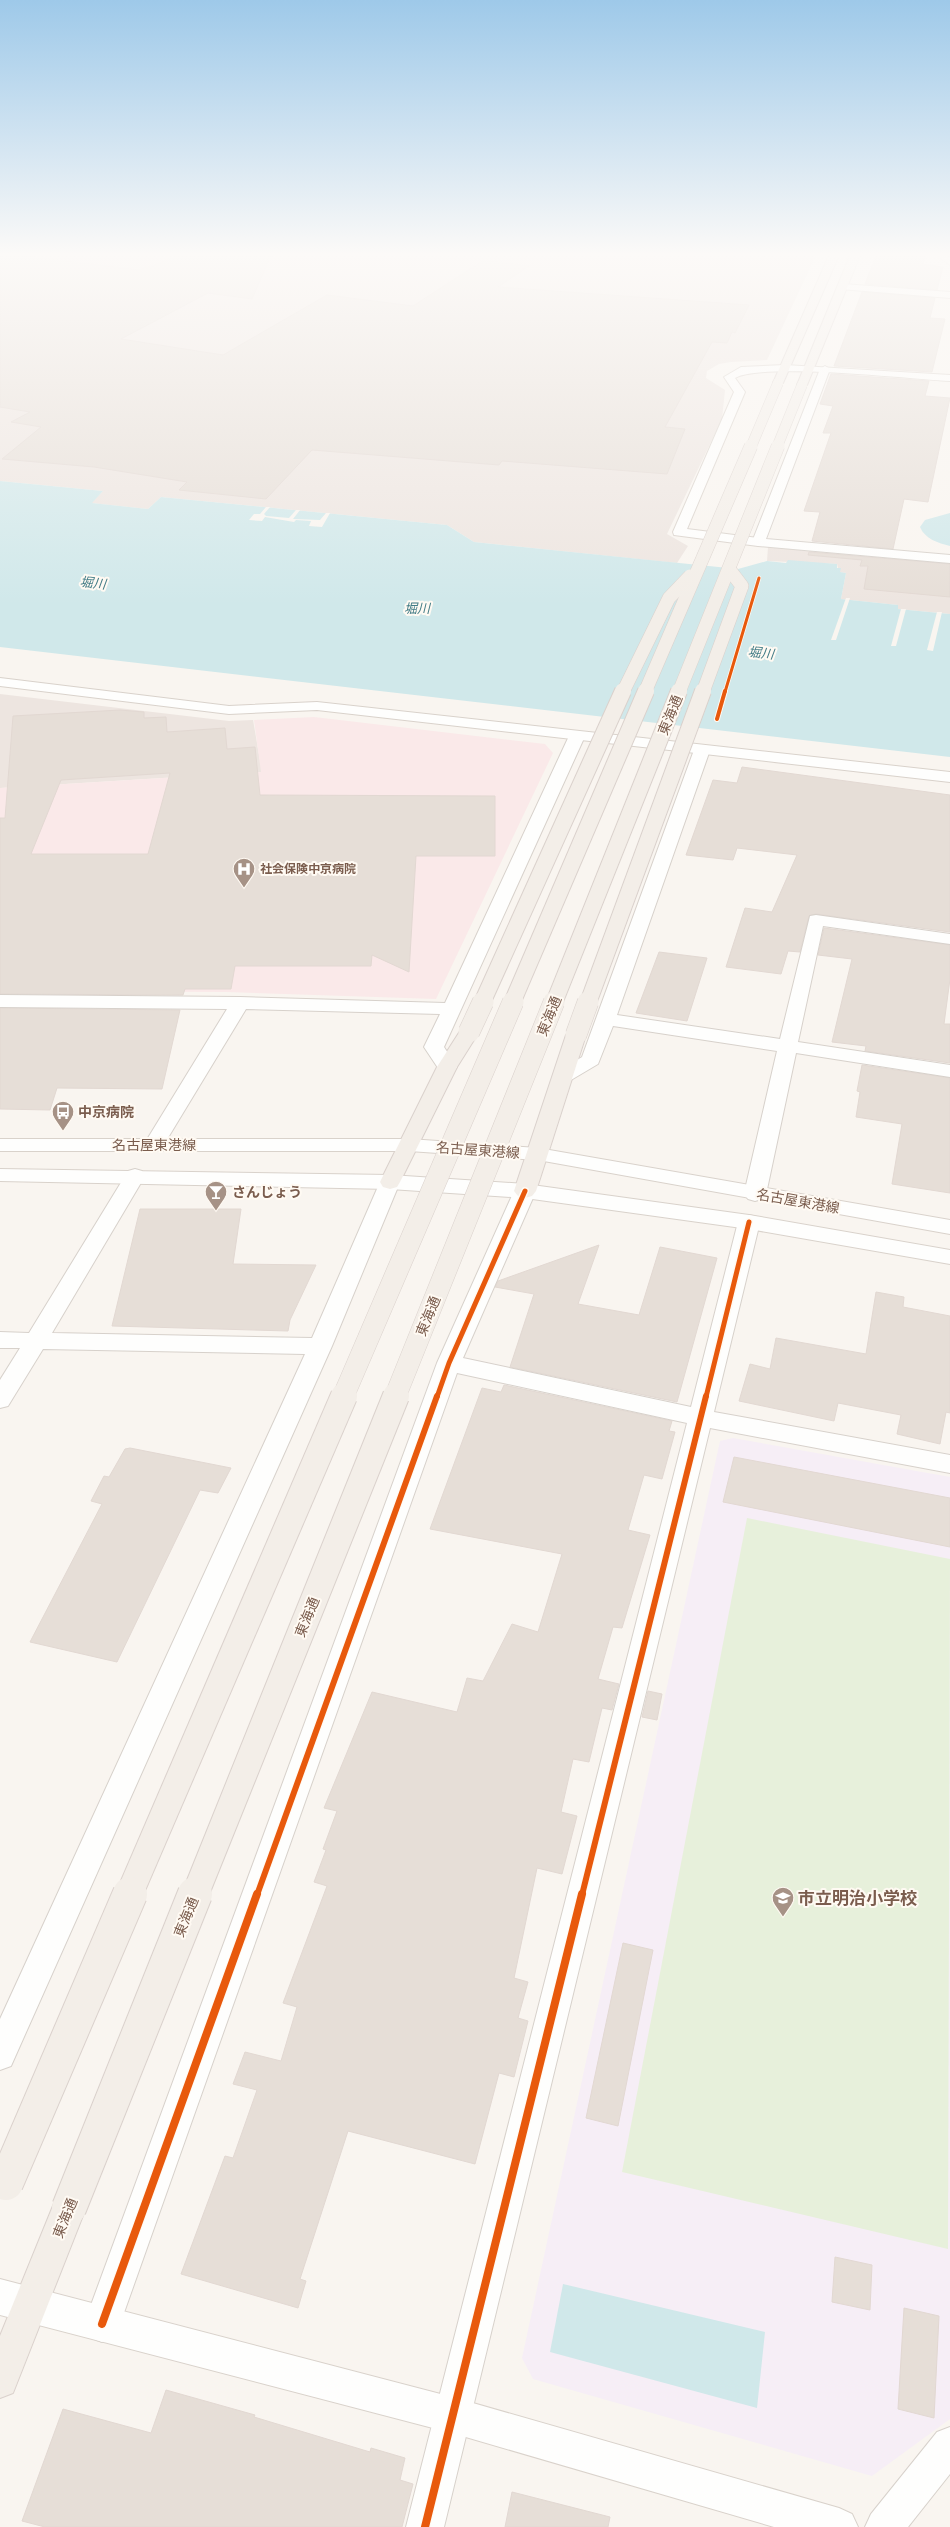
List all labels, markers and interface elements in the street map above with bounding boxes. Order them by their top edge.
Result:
water label: 堀川 [79,574,109,592]
water label: 堀川 [404,601,432,616]
water label: 堀川 [747,644,777,662]
street label: 東海通 [655,693,685,737]
hospital icon: 社会保険中京病院 [231,856,257,889]
place label: 社会保険中京病院 [260,862,356,876]
street label: 東海通 [534,994,564,1038]
bus stop icon: 中京病院 [50,1099,76,1132]
place label: 中京病院 [78,1104,134,1120]
street label: 名古屋東港線 [112,1137,196,1153]
street label: 名古屋東港線 [436,1139,520,1161]
bar icon: さんじょう [203,1179,229,1212]
place label: さんじょう [232,1184,302,1200]
street label: 名古屋東港線 [755,1186,841,1216]
street label: 東海通 [413,1294,443,1338]
street label: 東海通 [292,1595,322,1639]
school or university icon: 市立明治小学校 [770,1885,796,1918]
place label: 市立明治小学校 [798,1888,917,1908]
street label: 東海通 [171,1895,201,1939]
street label: 東海通 [50,2196,80,2240]

